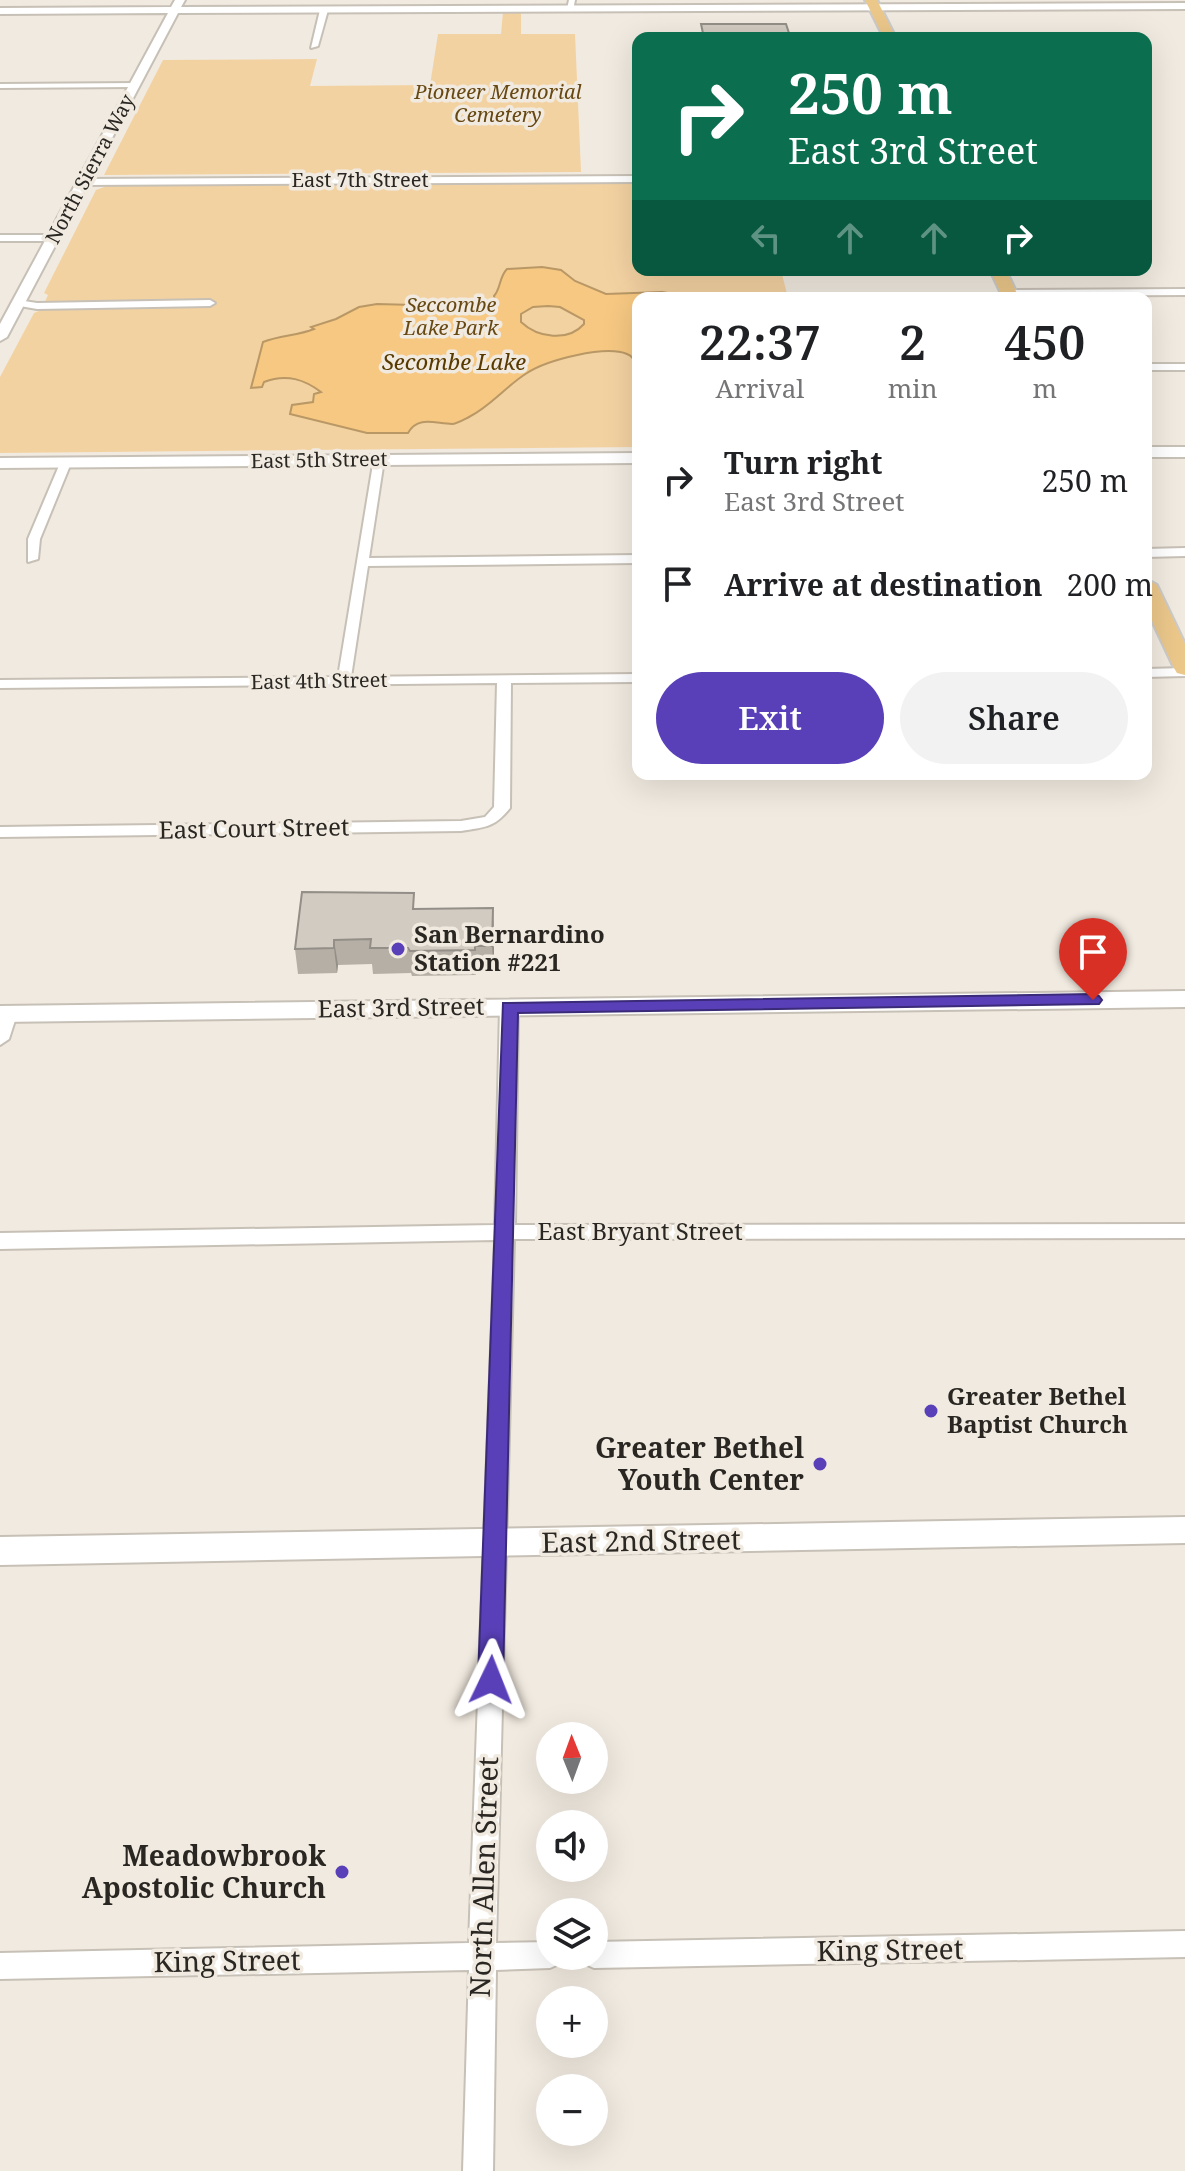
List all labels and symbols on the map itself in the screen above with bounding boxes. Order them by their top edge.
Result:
park label: Pioneer Memorial Cemetery [413,78,582,128]
street label: North Sierra Way [39,89,141,248]
street label: East 7th Street [292,166,428,193]
park label: Seccombe Lake Park [403,291,499,341]
water label: Secombe Lake [382,346,526,376]
street label: East 5th Street [250,445,388,474]
street label: East 4th Street [250,666,388,695]
street label: East Court Street [158,809,350,846]
place label: San Bernardino Station #221 [414,917,605,978]
pin [1059,918,1127,1000]
marker: San Bernardino Station #221 [389,940,407,958]
street label: East 3rd Street [317,989,485,1024]
street label: East Bryant Street [537,1214,743,1247]
place label: Greater Bethel Baptist Church [947,1379,1128,1440]
marker: Greater Bethel Baptist Church [922,1402,940,1420]
place label: Greater Bethel Youth Center [595,1428,804,1498]
marker: Greater Bethel Youth Center [811,1455,829,1473]
street label: East 2nd Street [541,1519,741,1561]
position arrow [449,1638,533,1722]
north arrow [536,1722,608,1794]
street label: North Allen Street [460,1756,506,1998]
place label: Meadowbrook Apostolic Church [82,1836,326,1906]
marker: Meadowbrook Apostolic Church [333,1863,351,1881]
street label: King Street [816,1929,964,1969]
street label: King Street [153,1940,301,1980]

